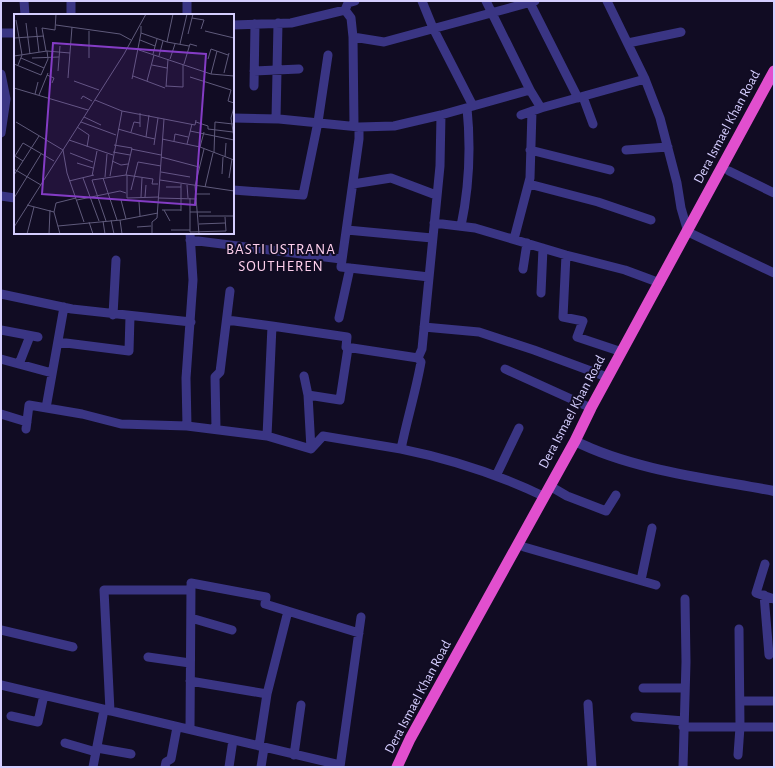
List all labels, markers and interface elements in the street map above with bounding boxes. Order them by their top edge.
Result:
inset map [14,14,234,234]
street label: Dera Ismael Khan Road [691,68,763,186]
district label: BASTI USTRANA SOUTHEREN [226,242,336,274]
street label: Dera Ismael Khan Road [536,353,608,471]
street label: Dera Ismael Khan Road [382,638,454,756]

